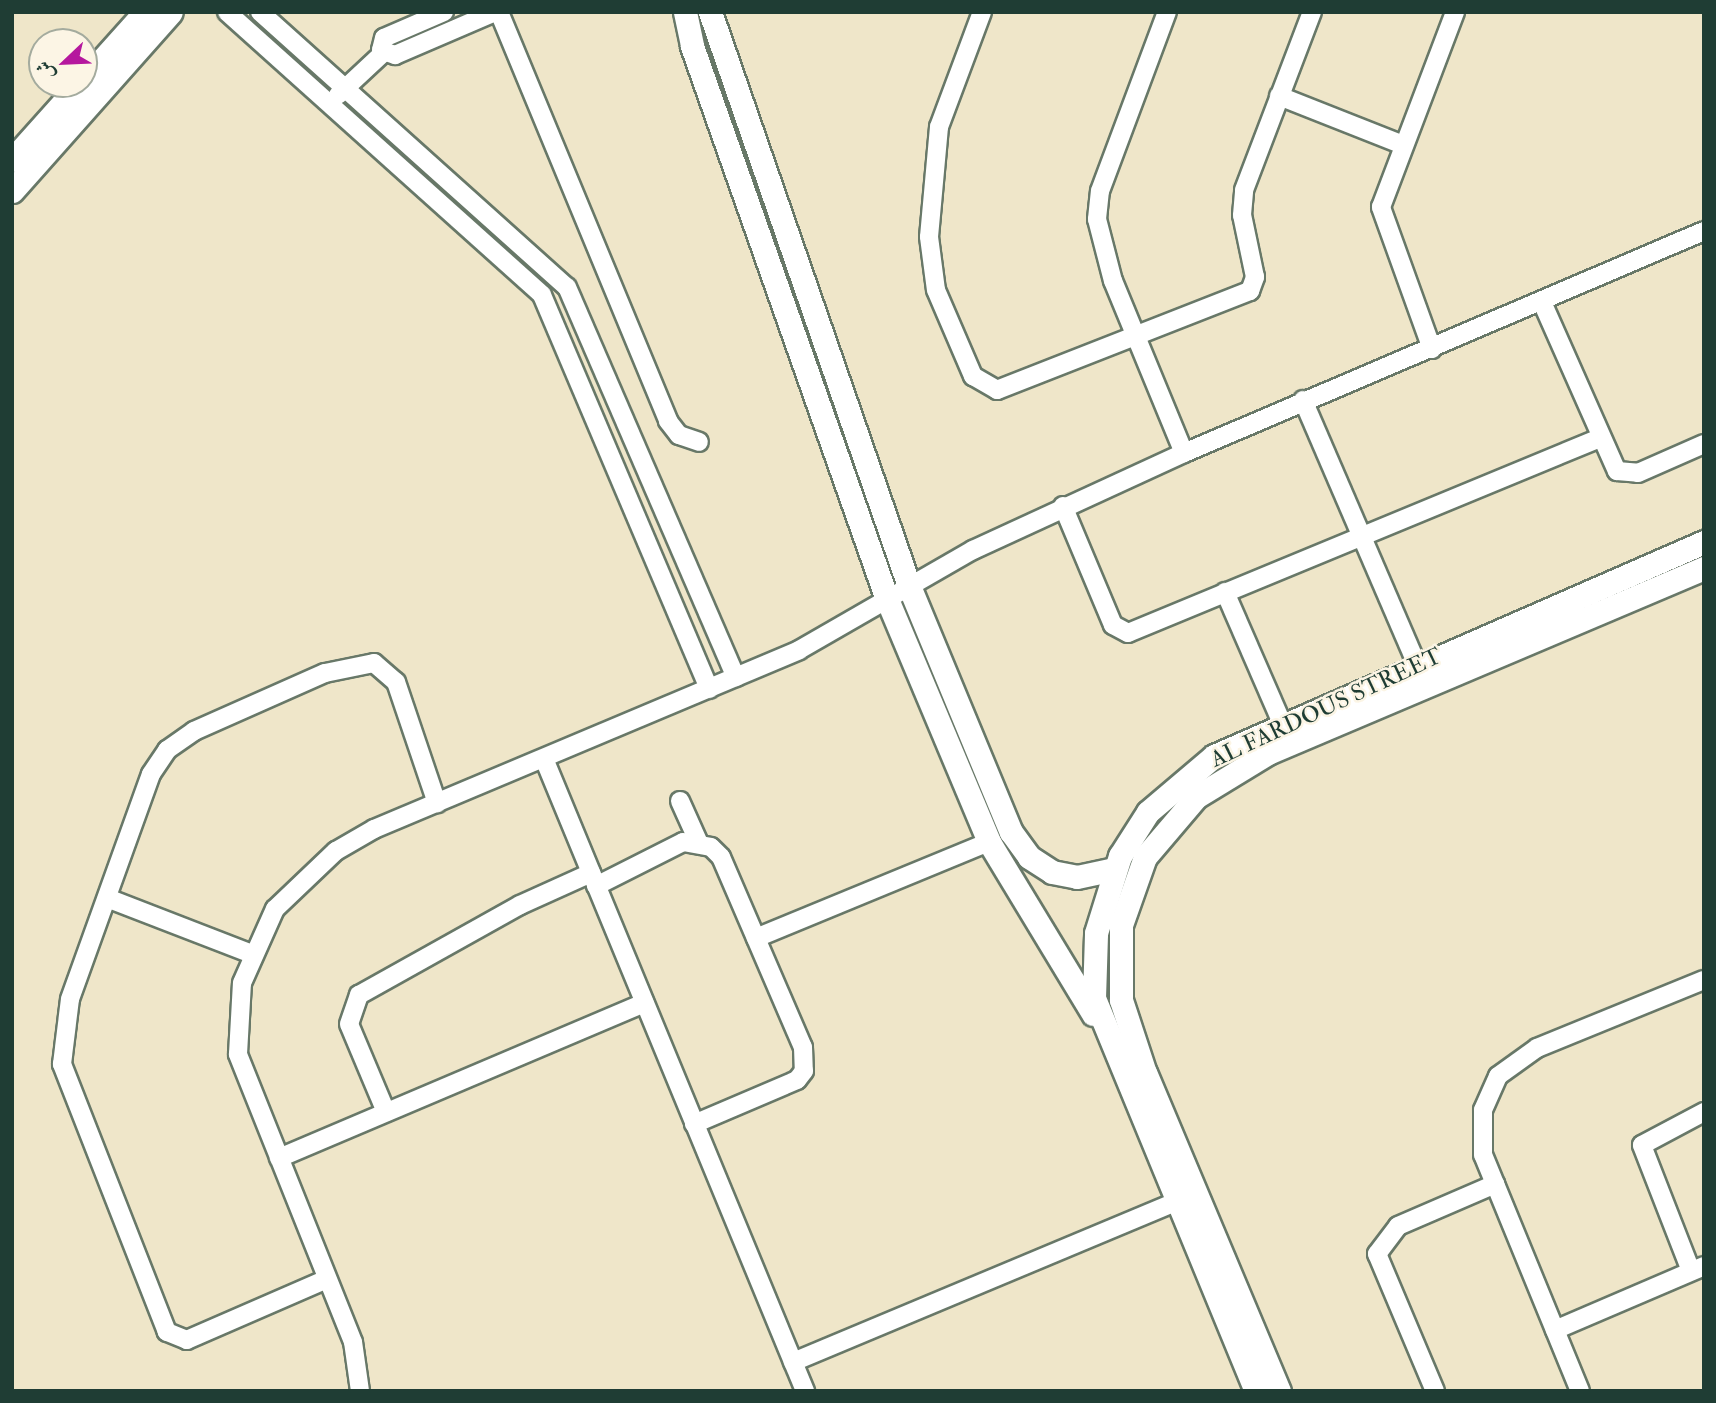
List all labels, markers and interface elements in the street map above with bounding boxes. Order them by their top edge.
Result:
north arrow [28,28,98,98]
text: ش [31,57,60,84]
street label: AL FARDOUS STREET [1206,642,1446,774]

